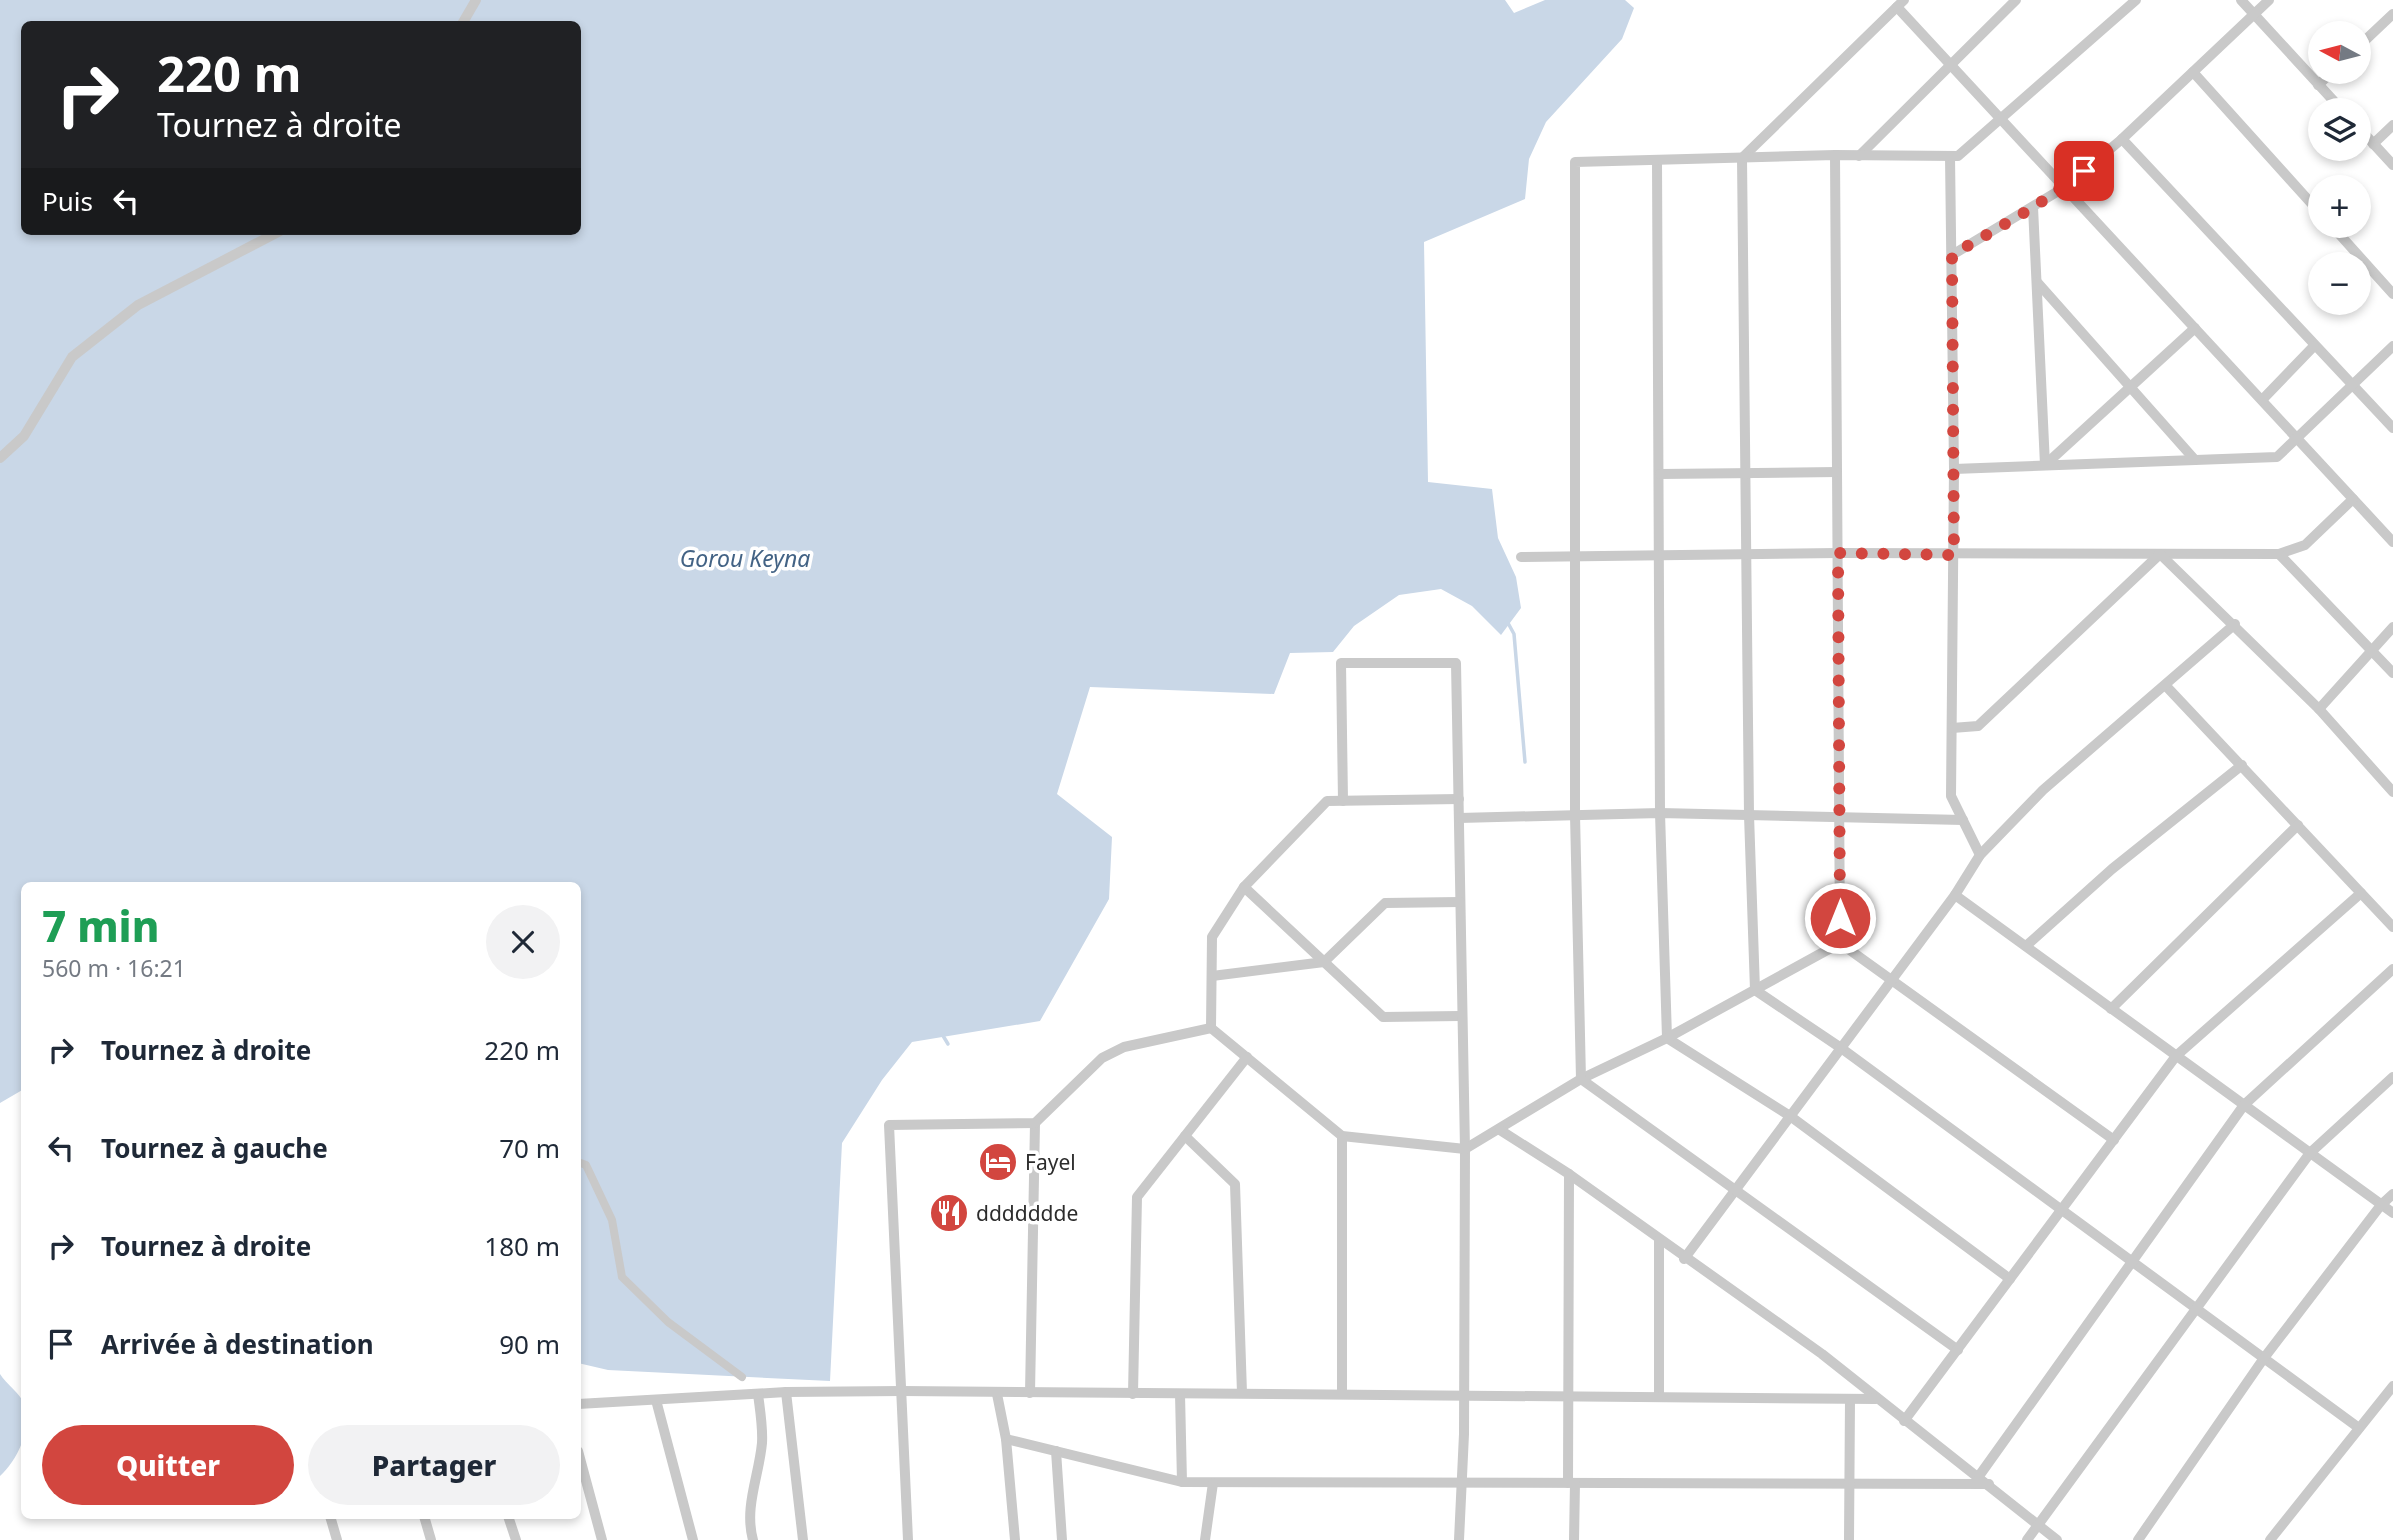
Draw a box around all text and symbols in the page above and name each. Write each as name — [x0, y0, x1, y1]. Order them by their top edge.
north arrow — [2308, 21, 2371, 84]
map controls — [2308, 21, 2371, 315]
text: 220 m — [157, 40, 302, 106]
icon: right — [42, 49, 133, 140]
button: layers — [2308, 98, 2371, 161]
text: Tournez à droite — [157, 103, 402, 146]
pin — [2054, 141, 2114, 201]
icon: arrive — [2065, 152, 2103, 190]
button: + — [2308, 175, 2371, 238]
icon: left — [107, 182, 145, 220]
text: Puis — [42, 183, 93, 219]
button: − — [2308, 252, 2371, 315]
water label: Gorou Keyna — [680, 542, 810, 574]
position arrow — [1803, 881, 1877, 955]
text: 7 min — [42, 897, 159, 954]
button: close — [486, 905, 560, 979]
text: 560 m · 16:21 — [42, 952, 186, 984]
icon: right — [42, 1031, 80, 1069]
text: Tournez à droite — [101, 1032, 311, 1068]
text: 220 m — [484, 1032, 560, 1068]
icon: left — [42, 1129, 80, 1167]
text: Tournez à gauche — [101, 1130, 328, 1166]
text: 70 m — [499, 1130, 560, 1166]
hotel icon: Fayel — [977, 1141, 1019, 1183]
place label: Fayel — [1025, 1148, 1076, 1176]
restaurant icon: ddddddde — [928, 1192, 970, 1234]
place label: ddddddde — [976, 1199, 1078, 1227]
icon: right — [42, 1227, 80, 1265]
text: Tournez à droite — [101, 1228, 311, 1264]
text: 180 m — [484, 1228, 560, 1264]
icon: arrive — [42, 1325, 80, 1363]
text: Arrivée à destination — [101, 1326, 374, 1362]
text: 90 m — [499, 1326, 560, 1362]
button: Quitter — [42, 1425, 294, 1505]
button: Partager — [308, 1425, 560, 1505]

